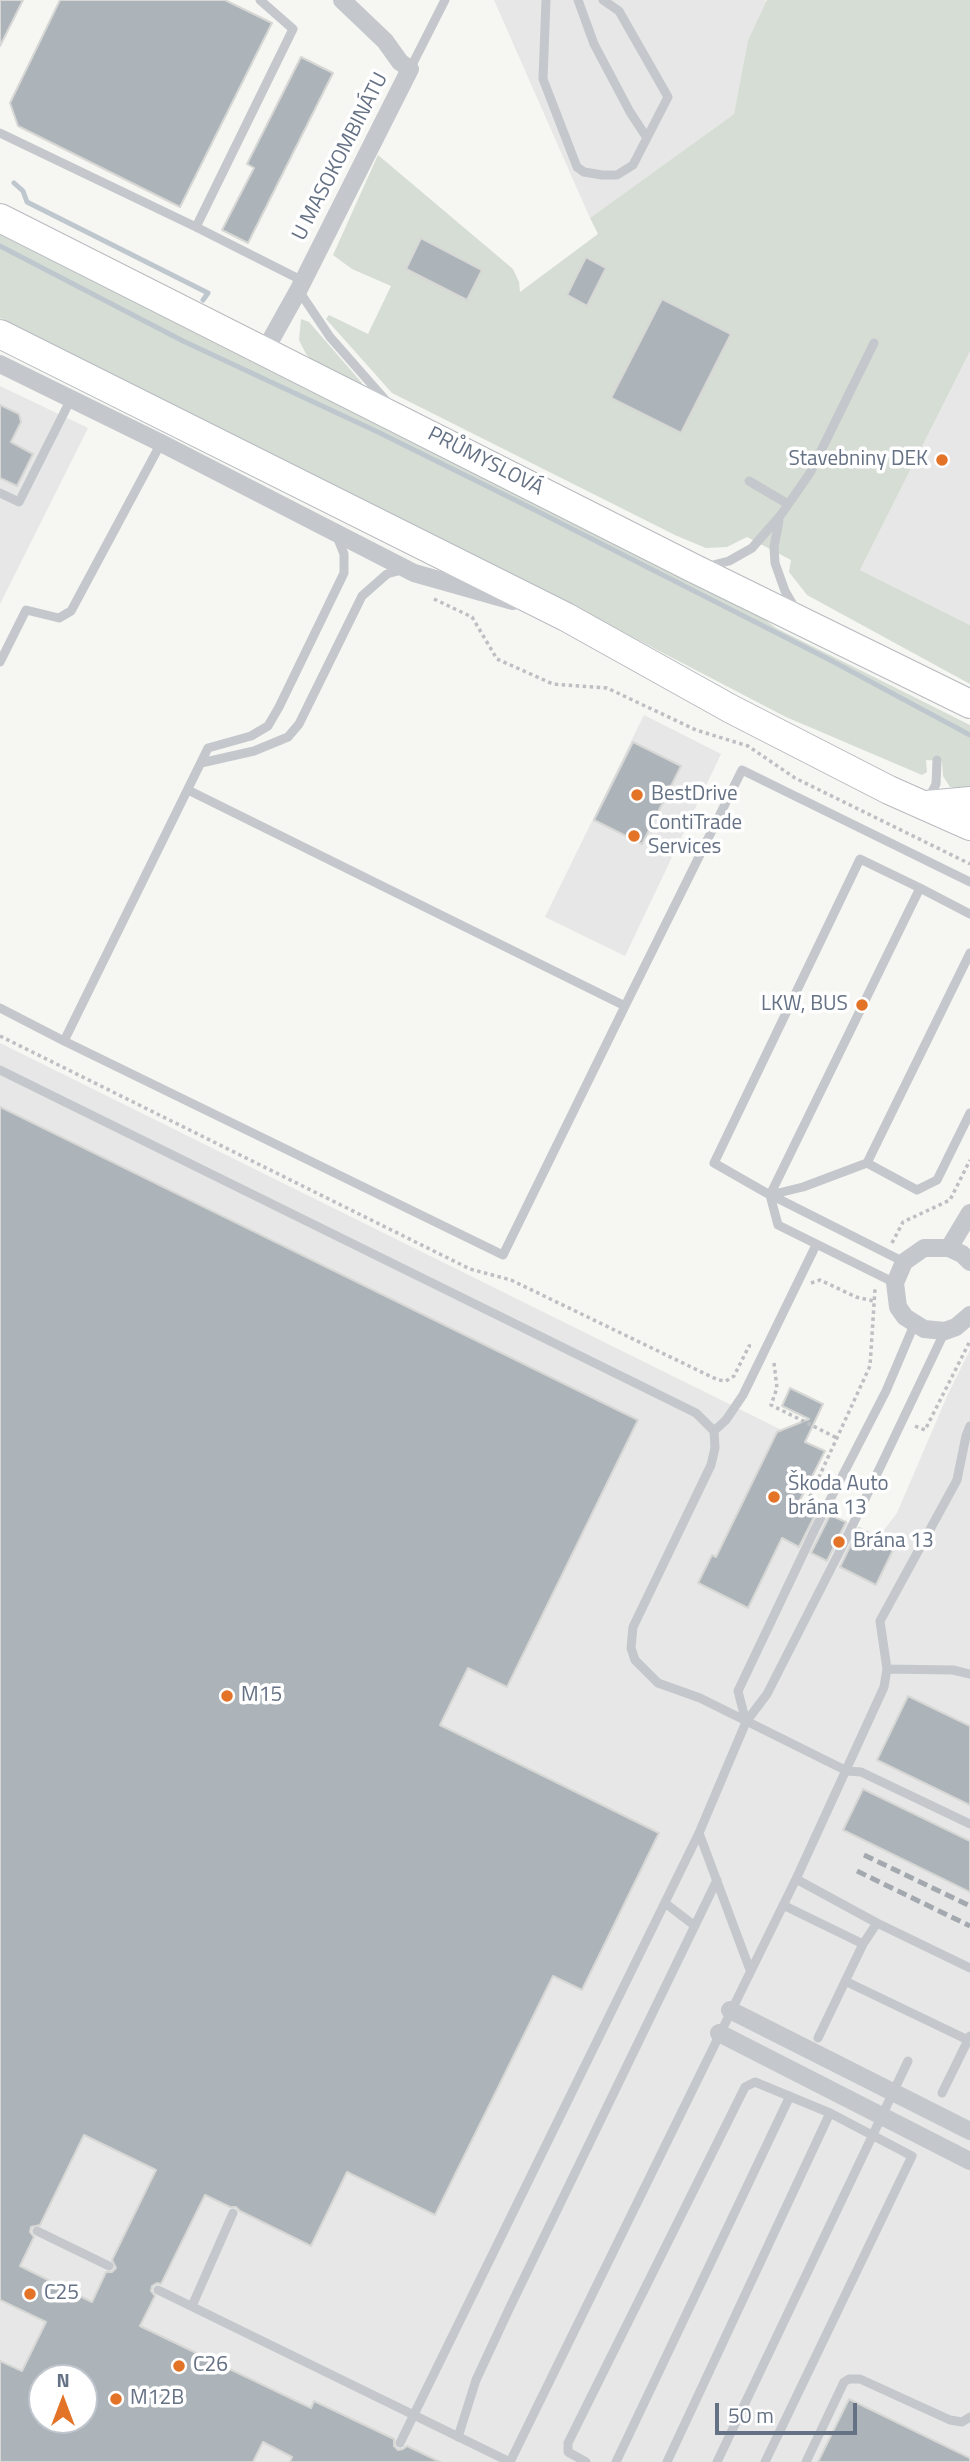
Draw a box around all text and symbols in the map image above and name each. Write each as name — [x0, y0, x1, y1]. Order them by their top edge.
street label: U MASOKOMBINÁTU — [288, 69, 394, 245]
street label: PRŮMYSLOVÁ — [423, 422, 547, 502]
place label: Stavebniny DEK — [789, 447, 928, 473]
marker: Stavebniny DEK — [934, 452, 950, 468]
place label: BestDrive — [651, 782, 738, 808]
marker: BestDrive — [629, 787, 645, 803]
place label: ContiTrade Services — [648, 811, 742, 861]
marker: ContiTrade Services — [626, 828, 642, 844]
place label: LKW, BUS — [761, 992, 848, 1018]
marker: LKW, BUS — [854, 997, 870, 1013]
place label: Škoda Auto brána 13 — [788, 1472, 889, 1522]
marker: Škoda Auto brána 13 — [766, 1489, 782, 1505]
place label: Brána 13 — [853, 1529, 934, 1555]
marker: Brána 13 — [831, 1534, 847, 1550]
place label: M15 — [241, 1683, 282, 1709]
marker: M15 — [219, 1688, 235, 1704]
place label: C25 — [44, 2281, 79, 2307]
marker: C25 — [22, 2286, 38, 2302]
place label: C26 — [193, 2353, 228, 2379]
marker: C26 — [171, 2358, 187, 2374]
north arrow — [28, 2364, 98, 2434]
text: N — [56, 2365, 70, 2394]
place label: M12B — [130, 2386, 184, 2412]
scale bar — [718, 2388, 860, 2432]
marker: M12B — [108, 2391, 124, 2407]
text: 50 m — [728, 2399, 774, 2431]

